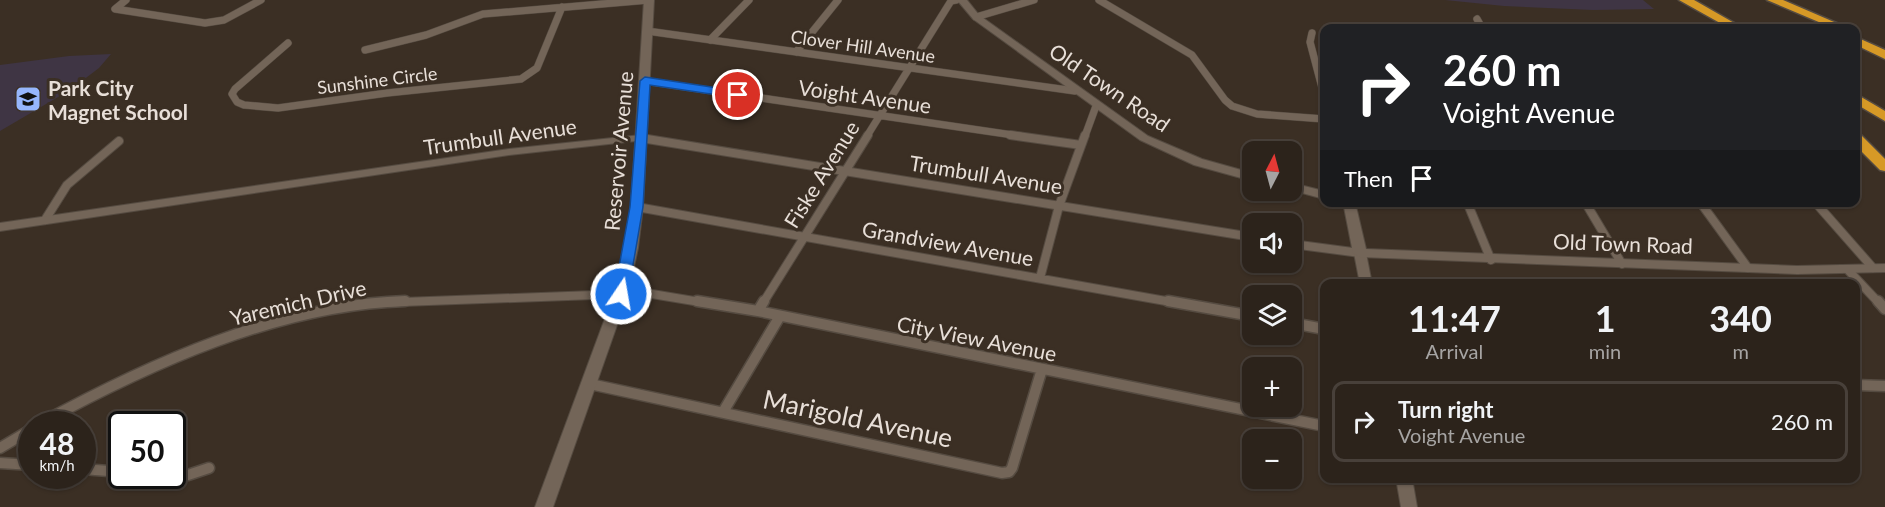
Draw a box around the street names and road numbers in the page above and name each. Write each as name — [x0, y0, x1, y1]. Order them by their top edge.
street label: Clover Hill Avenue — [789, 25, 937, 67]
street label: Old Town Road — [1045, 38, 1175, 136]
street label: Sunshine Circle — [316, 62, 438, 98]
street label: Reservoir Avenue — [599, 70, 637, 232]
street label: Voight Avenue — [797, 74, 933, 118]
street label: Trumbull Avenue — [422, 113, 578, 159]
street label: Fiske Avenue — [778, 116, 864, 232]
street label: Trumbull Avenue — [908, 150, 1064, 198]
street label: Grandview Avenue — [860, 216, 1036, 270]
street label: Old Town Road — [1553, 228, 1693, 258]
street label: Yaremich Drive — [227, 274, 369, 330]
street label: City View Avenue — [895, 310, 1059, 366]
street label: Marigold Avenue — [760, 382, 956, 454]

